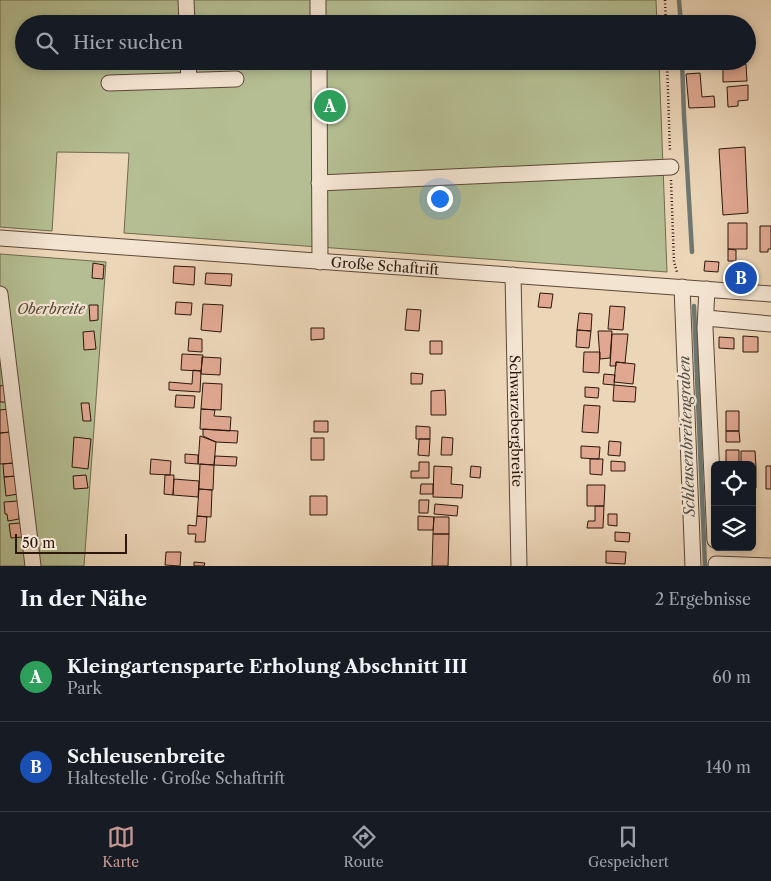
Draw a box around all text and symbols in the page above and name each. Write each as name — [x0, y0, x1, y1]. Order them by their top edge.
search box — [15, 15, 756, 70]
icon: search — [33, 29, 61, 57]
text: Hier suchen — [73, 31, 183, 54]
pin: A — [314, 87, 346, 125]
your location — [427, 186, 453, 212]
street label: Große Schaftrift — [330, 253, 440, 279]
pin: B — [725, 259, 757, 297]
park label: Oberbreite — [17, 300, 86, 318]
street label: Schwarzebergbreite — [506, 355, 526, 487]
water label: Schleusenbreitengraben — [674, 355, 699, 518]
map controls — [711, 461, 756, 551]
button: locate — [711, 461, 756, 506]
button: layers — [711, 506, 756, 551]
scale bar — [15, 531, 128, 554]
text: 50 m — [22, 534, 55, 552]
text: In der Nähe — [20, 586, 147, 611]
text: 2 Ergebnisse — [655, 589, 751, 609]
text: Kleingartensparte Erholung Abschnitt III — [67, 655, 467, 678]
text: A — [30, 667, 42, 687]
text: 60 m — [712, 667, 751, 687]
text: Park — [67, 678, 102, 698]
text: Schleusenbreite — [67, 745, 225, 768]
text: B — [30, 757, 42, 777]
text: 140 m — [706, 757, 751, 777]
text: Haltestelle · Große Schaftrift — [67, 768, 285, 788]
tab: Karte — [102, 823, 139, 871]
tab: Route — [344, 823, 384, 871]
tab: Gespeichert — [588, 823, 669, 871]

